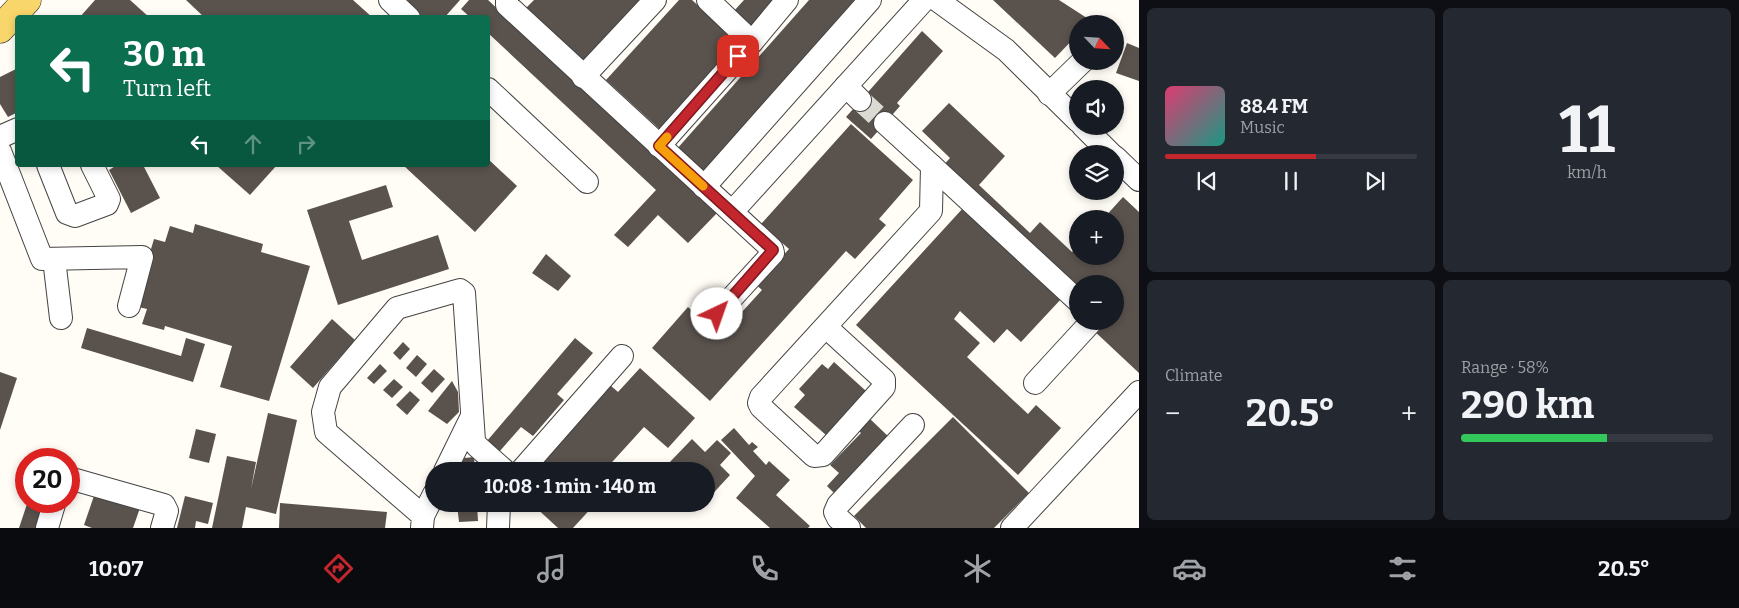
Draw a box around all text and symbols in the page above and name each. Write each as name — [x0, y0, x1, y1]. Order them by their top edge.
north arrow — [1069, 15, 1124, 70]
map controls — [1069, 15, 1124, 330]
text: 30 m — [123, 33, 205, 75]
icon: left — [40, 35, 105, 100]
pin — [717, 35, 759, 77]
icon: arrive — [724, 42, 752, 70]
text: Turn left — [123, 75, 211, 102]
button: sound — [1069, 80, 1124, 135]
text: 11 — [1559, 91, 1615, 169]
text: 88.4 FM — [1240, 95, 1308, 118]
text: Music — [1240, 118, 1285, 137]
icon: left — [186, 130, 214, 158]
icon: ahead — [239, 130, 267, 158]
icon: right — [292, 130, 320, 158]
button: layers — [1069, 145, 1124, 200]
text: km/h — [1567, 163, 1607, 182]
icon: previous — [1193, 167, 1221, 195]
icon: pause — [1277, 167, 1305, 195]
icon: next — [1361, 167, 1389, 195]
button: + — [1069, 210, 1124, 265]
button: − — [1069, 275, 1124, 330]
position arrow — [690, 287, 742, 339]
text: Range · 58% — [1461, 358, 1549, 377]
text: Climate — [1165, 366, 1223, 385]
text: 290 km — [1461, 382, 1594, 428]
text: 20.5° — [1246, 390, 1336, 436]
text: − — [1165, 397, 1180, 430]
text: + — [1401, 397, 1417, 430]
speed limit sign: 20 — [15, 448, 80, 513]
text: 10:08 · 1 min · 140 m — [484, 475, 656, 498]
icon: directions — [321, 551, 356, 586]
icon: music — [534, 551, 569, 586]
icon: phone — [747, 551, 782, 586]
icon: climate — [960, 551, 995, 586]
icon: car — [1172, 551, 1207, 586]
icon: filters — [1385, 551, 1420, 586]
text: 10:07 — [89, 555, 143, 582]
text: 20.5° — [1598, 555, 1650, 582]

